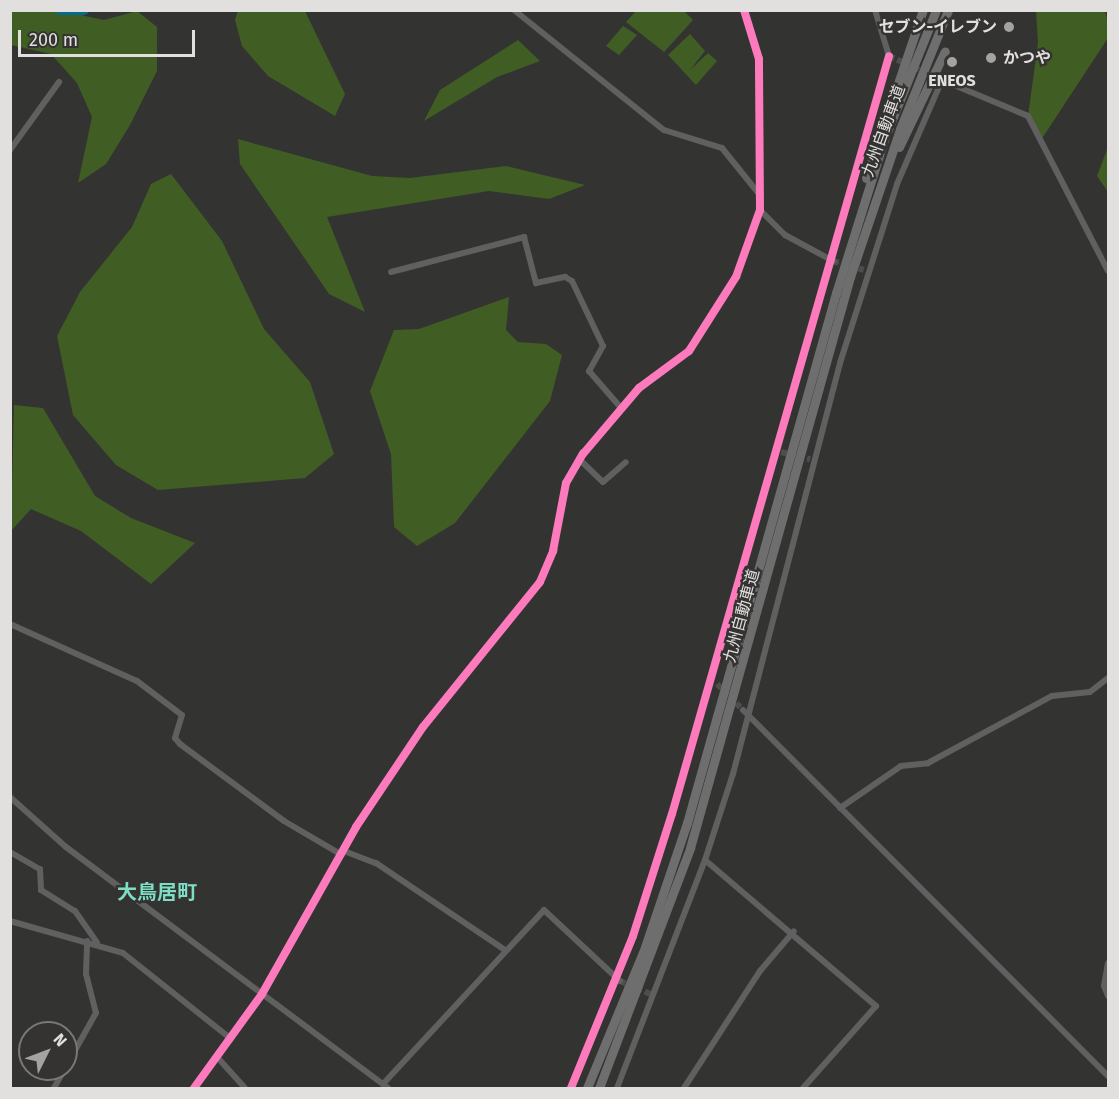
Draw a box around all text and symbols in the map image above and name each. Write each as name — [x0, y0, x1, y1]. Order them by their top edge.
place label: セブン-イレブン — [878, 17, 997, 37]
scale bar — [21, 18, 198, 56]
marker: セブン-イレブン — [1002, 20, 1016, 34]
text: 200 m — [29, 29, 78, 51]
place label: かつや — [1003, 48, 1051, 68]
marker: かつや — [984, 51, 998, 65]
marker: ENEOS — [945, 55, 959, 69]
place label: ENEOS — [928, 71, 976, 91]
street label: 九州自動車道 — [859, 83, 909, 179]
street label: 九州自動車道 — [720, 567, 764, 665]
district label: 大鳥居町 — [117, 880, 197, 904]
north arrow — [18, 1021, 78, 1081]
text: N — [50, 1030, 71, 1050]

